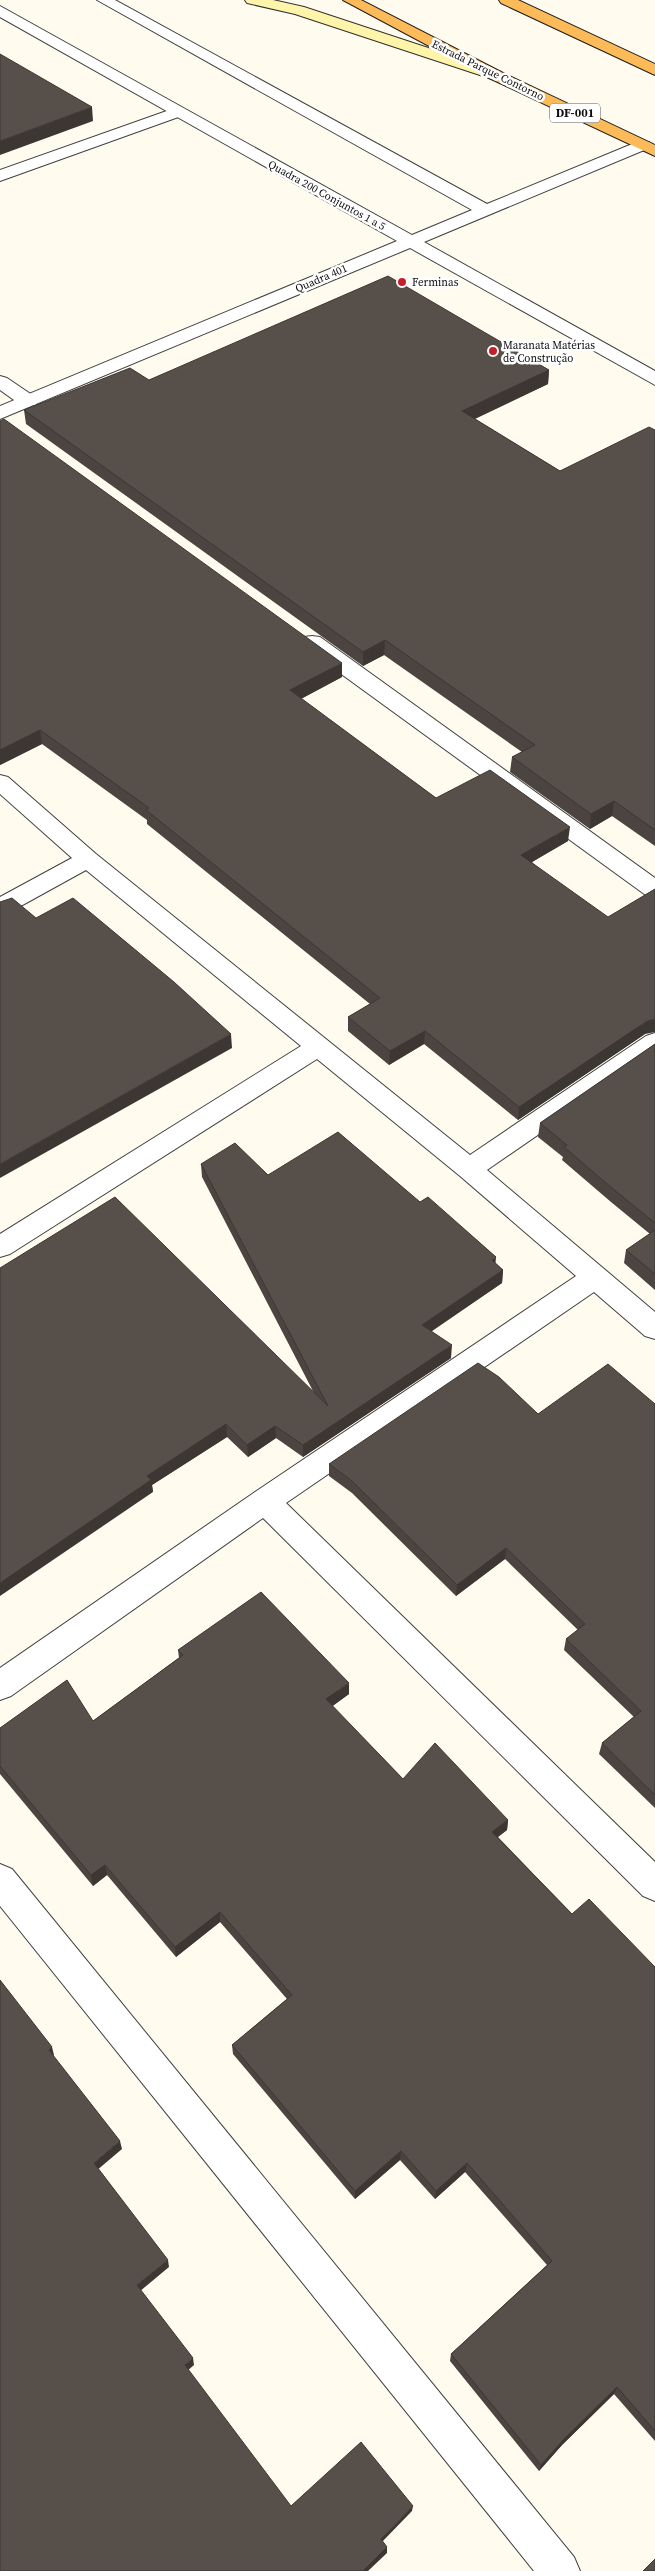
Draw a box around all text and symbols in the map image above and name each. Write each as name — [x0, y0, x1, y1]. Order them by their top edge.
street label: Estrada Parque Contorno — [429, 37, 546, 104]
road number: DF-001 — [550, 104, 600, 122]
street label: Quadra 200 Conjuntos 1 a 5 — [265, 157, 389, 234]
street label: Quadra 401 — [293, 261, 350, 296]
place label: Ferminas — [412, 275, 459, 290]
marker: Ferminas — [396, 276, 408, 288]
place label: Maranata Matérias de Construção — [503, 338, 595, 366]
marker: Maranata Matérias de Construção — [487, 345, 499, 357]

